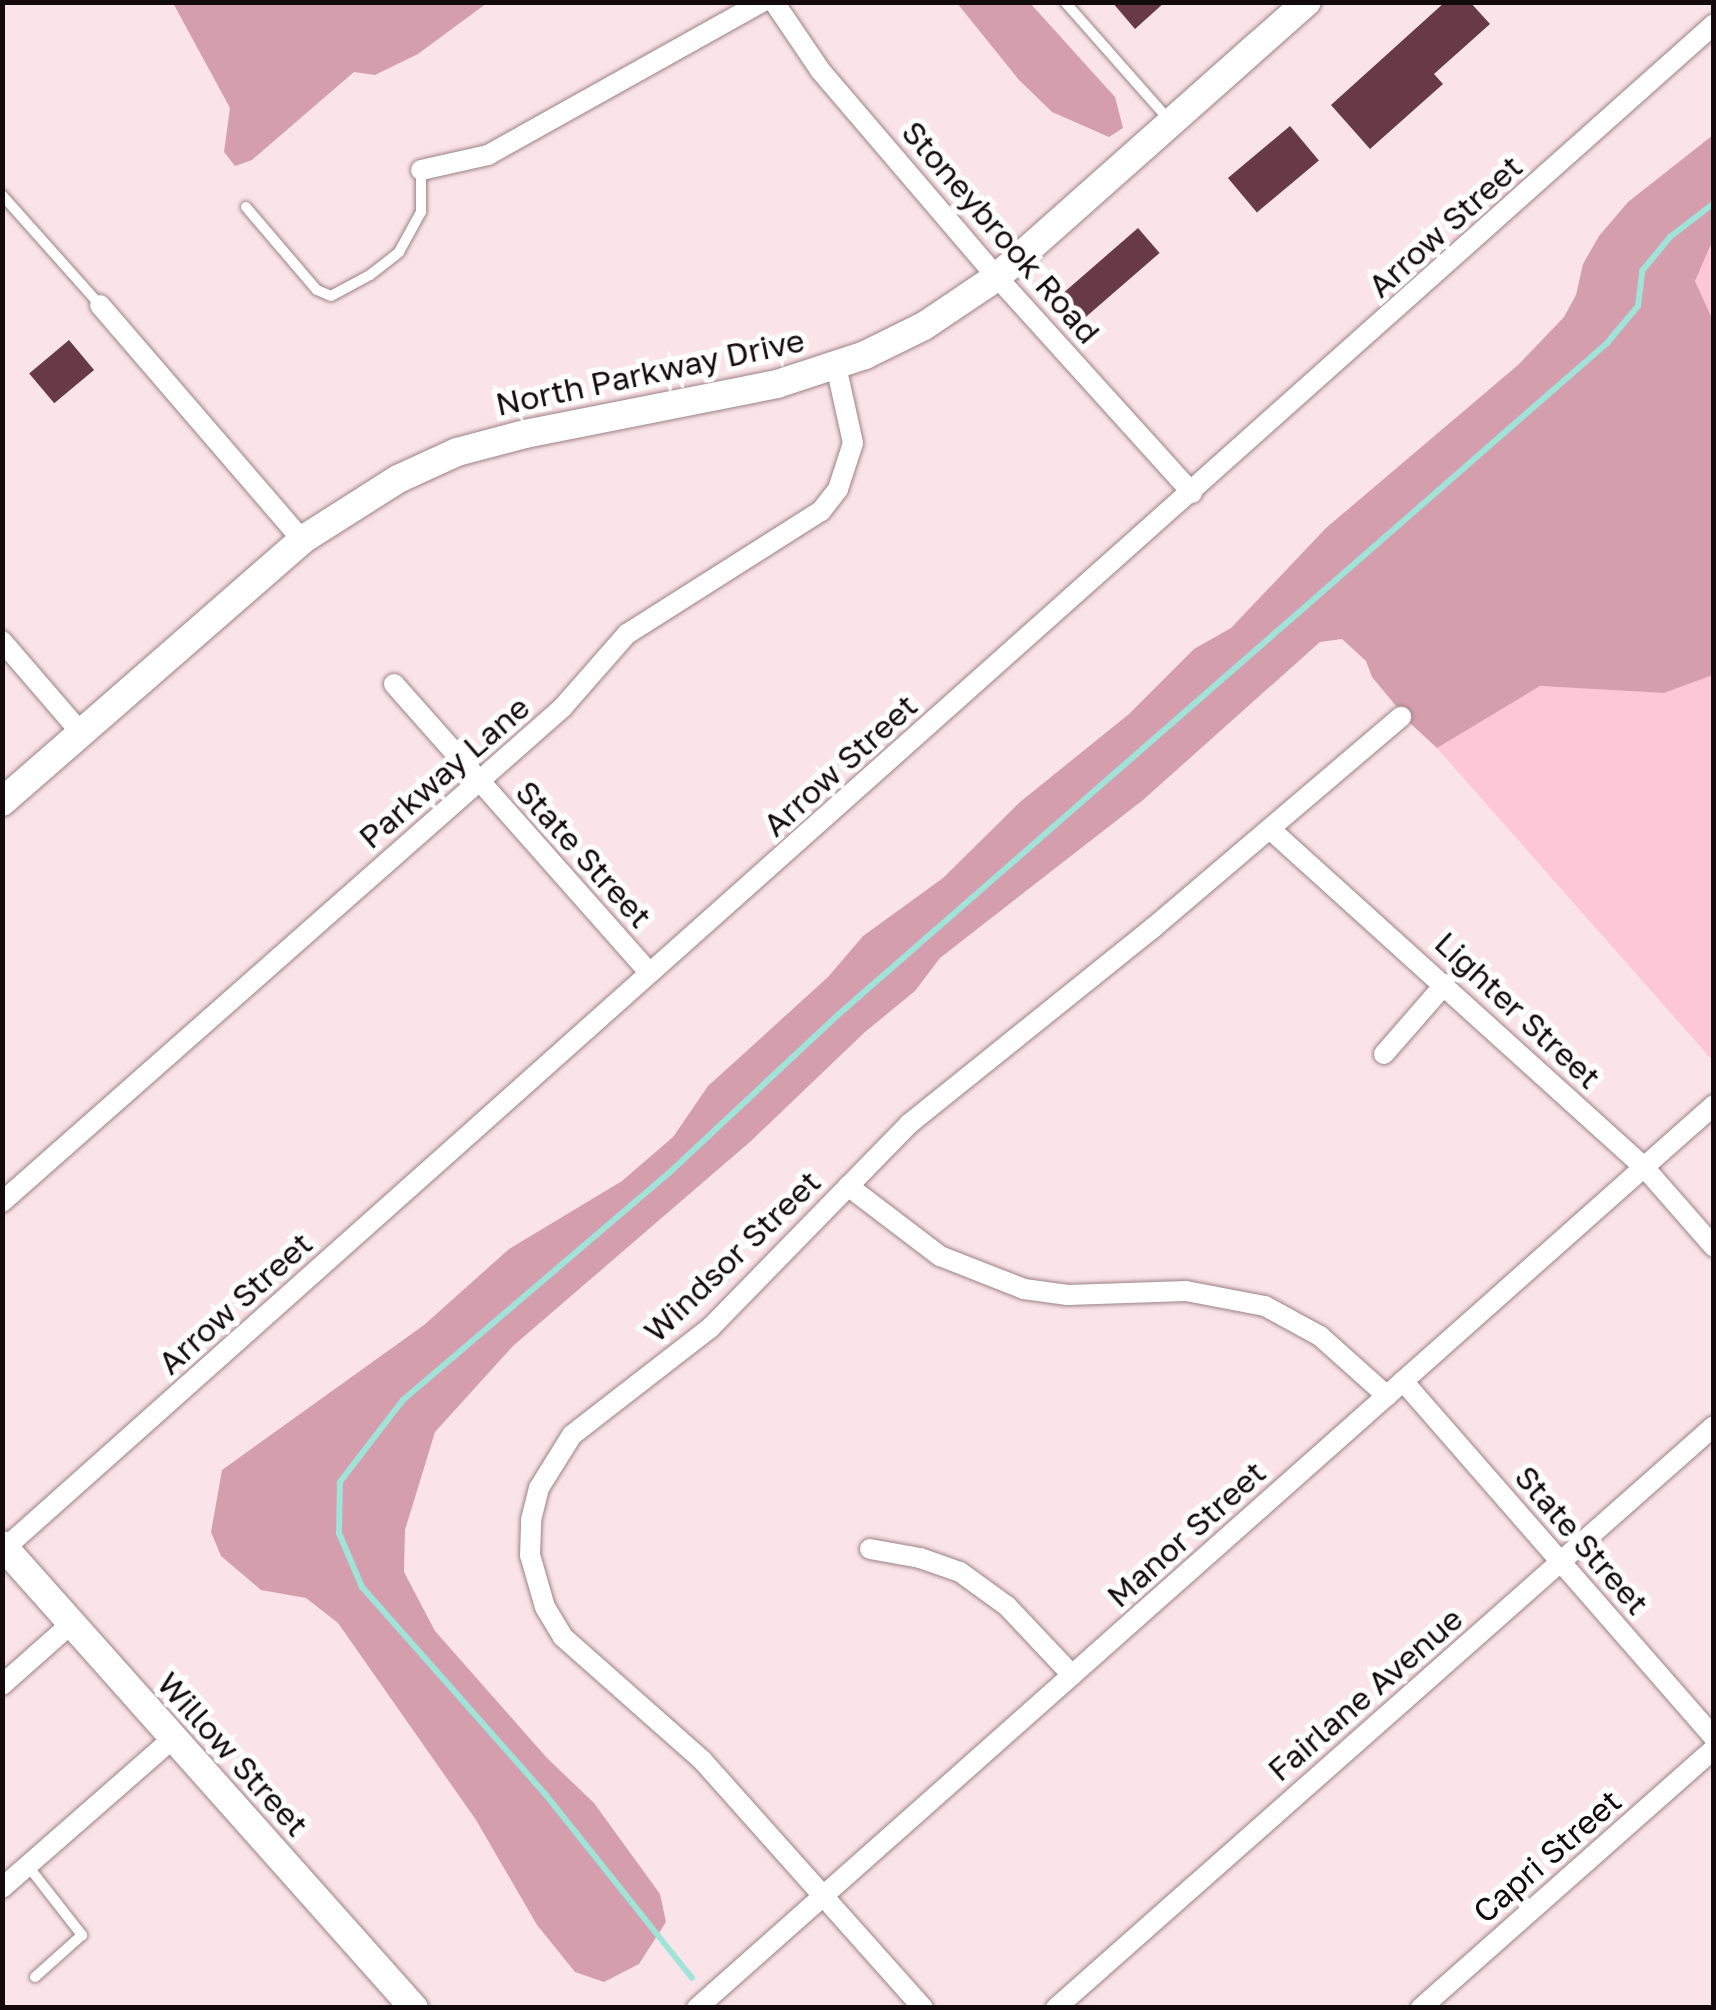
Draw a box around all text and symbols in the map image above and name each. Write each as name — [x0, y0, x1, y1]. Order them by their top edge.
street label: Stoneybrook Road — [894, 113, 1108, 351]
street label: Arrow Street — [1360, 147, 1530, 305]
street label: North Parkway Drive — [492, 321, 808, 423]
street label: Arrow Street — [755, 686, 925, 844]
street label: Parkway Lane — [351, 688, 537, 856]
street label: State Street — [508, 773, 660, 935]
street label: Lighter Street — [1427, 924, 1609, 1096]
street label: Windsor Street — [636, 1162, 828, 1350]
street label: Arrow Street — [150, 1224, 320, 1382]
street label: Manor Street — [1099, 1453, 1273, 1615]
street label: State Street — [1507, 1458, 1657, 1622]
street label: Fairlane Avenue — [1260, 1599, 1470, 1789]
street label: Willow Street — [149, 1664, 317, 1844]
street label: Capri Street — [1465, 1781, 1629, 1931]

